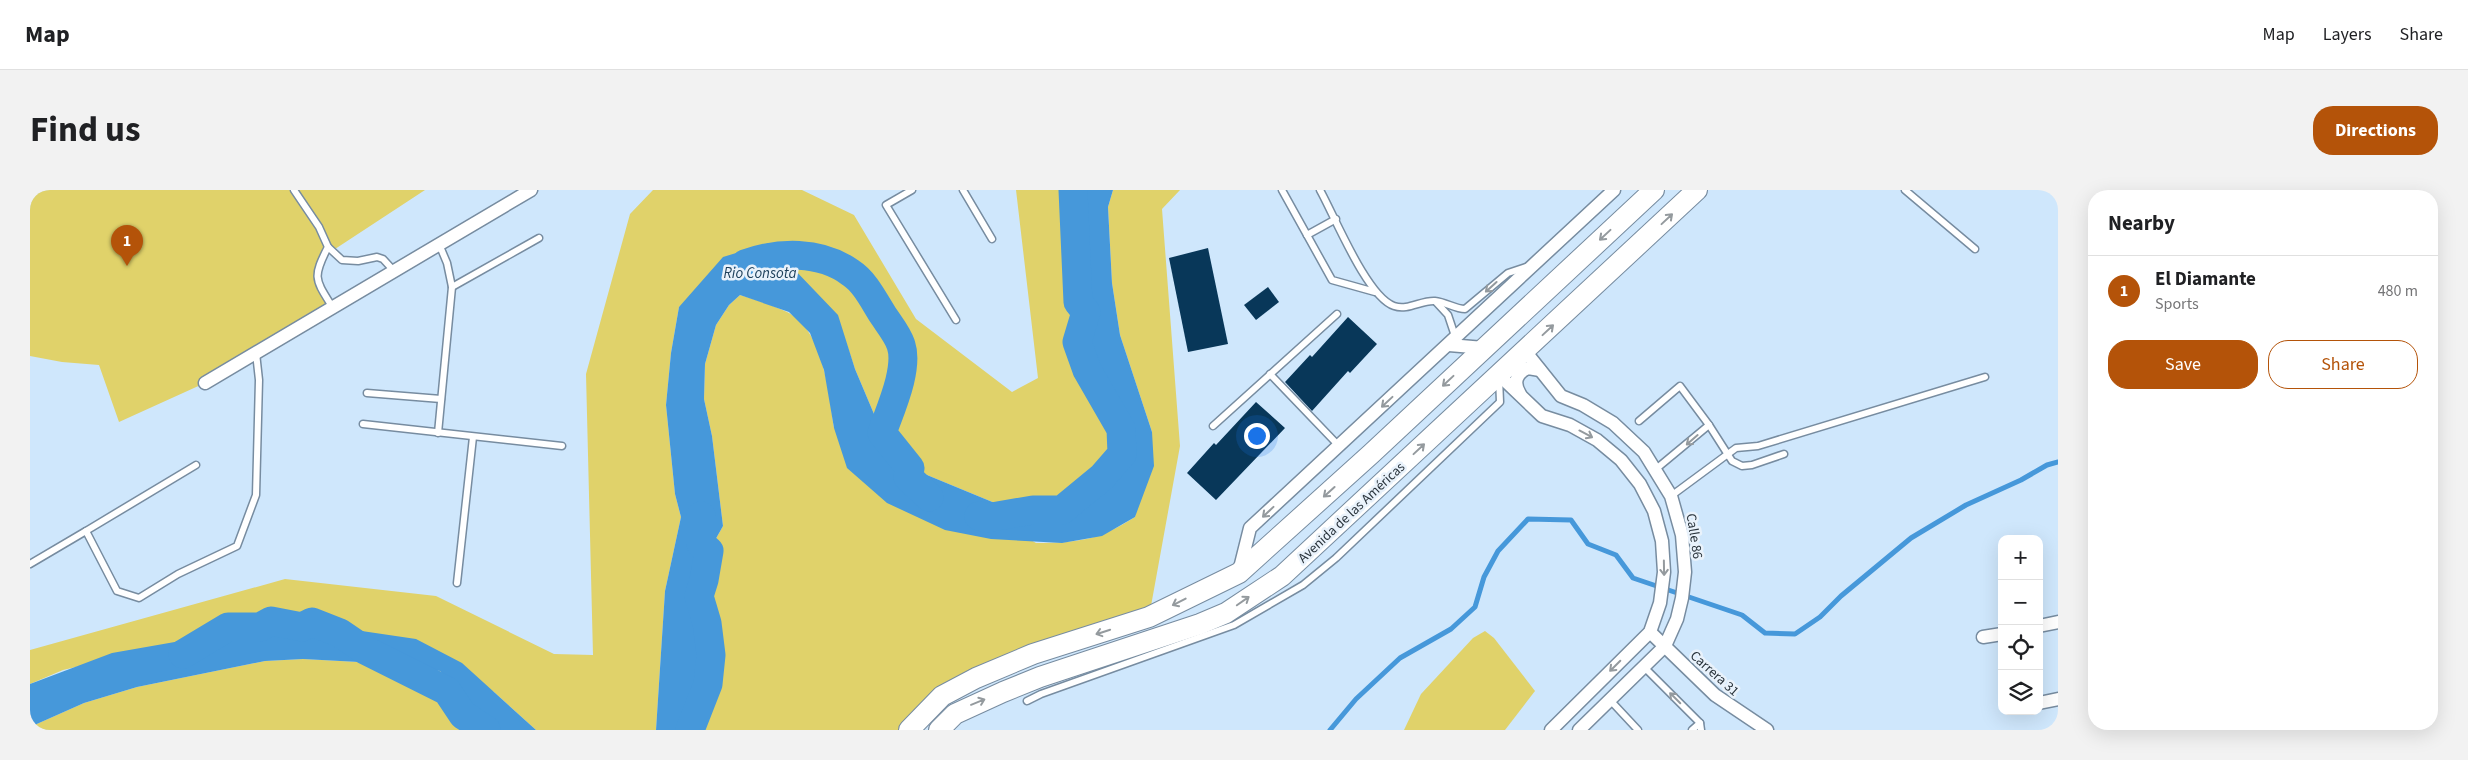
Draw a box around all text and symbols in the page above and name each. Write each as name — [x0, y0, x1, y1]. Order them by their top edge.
text: Map — [25, 17, 70, 52]
text: Map — [2263, 22, 2295, 47]
text: Layers — [2323, 22, 2372, 47]
text: Share — [2400, 22, 2443, 47]
text: Find us — [30, 105, 140, 155]
button: Directions — [2313, 106, 2438, 155]
text: Nearby — [2108, 208, 2175, 238]
one-way arrow — [1660, 213, 1673, 225]
pin: 1 — [111, 225, 143, 266]
one-way arrow — [1599, 229, 1612, 241]
water label: Rio Consota — [724, 263, 796, 284]
text: El Diamante — [2155, 266, 2256, 293]
text: 1 — [2120, 280, 2128, 302]
text: 480 m — [2378, 280, 2418, 302]
one-way arrow — [1484, 282, 1497, 293]
text: Sports — [2155, 293, 2199, 315]
one-way arrow — [1542, 324, 1554, 336]
button: Save — [2108, 340, 2258, 389]
button: Share — [2268, 340, 2418, 389]
one-way arrow — [1442, 375, 1454, 387]
one-way arrow — [1381, 396, 1394, 408]
your location — [1244, 423, 1270, 449]
one-way arrow — [1579, 429, 1594, 439]
one-way arrow — [1685, 434, 1698, 445]
one-way arrow — [1412, 443, 1425, 455]
street label: Avenida de las Américas — [1294, 458, 1410, 568]
one-way arrow — [1322, 486, 1335, 498]
one-way arrow — [1261, 506, 1274, 518]
street label: Calle 86 — [1681, 512, 1707, 560]
map controls — [1998, 535, 2043, 715]
button: + — [1998, 535, 2043, 580]
one-way arrow — [1659, 560, 1668, 576]
button: − — [1998, 580, 2043, 625]
one-way arrow — [1236, 596, 1250, 606]
one-way arrow — [1172, 598, 1187, 607]
button: locate — [1998, 625, 2043, 670]
one-way arrow — [1095, 627, 1111, 637]
street label: Carrera 31 — [1685, 646, 1743, 701]
one-way arrow — [1610, 660, 1622, 672]
button: layers — [1998, 670, 2043, 715]
one-way arrow — [1670, 693, 1682, 705]
one-way arrow — [970, 697, 985, 706]

